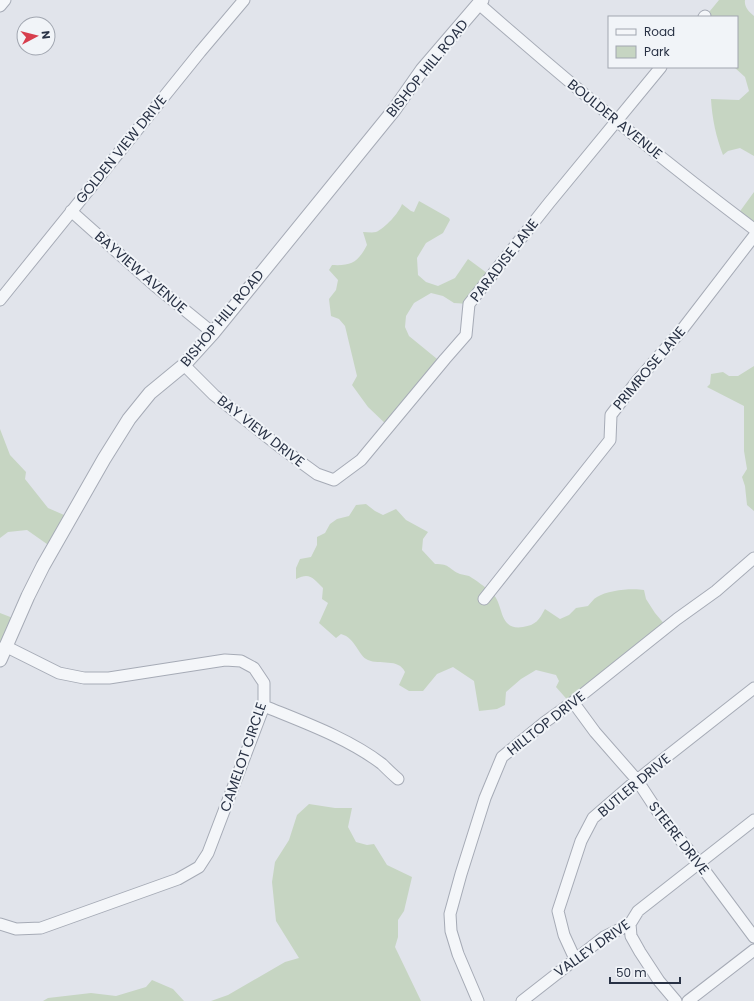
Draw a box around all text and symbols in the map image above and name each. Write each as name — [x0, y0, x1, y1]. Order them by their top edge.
street label: BISHOP HILL ROAD — [381, 15, 473, 121]
north arrow — [16, 16, 56, 56]
legend — [608, 16, 738, 68]
text: Road — [644, 23, 675, 40]
text: N — [37, 30, 54, 40]
text: Park — [644, 43, 671, 60]
street label: BOULDER AVENUE — [563, 74, 667, 164]
street label: GOLDEN VIEW DRIVE — [71, 90, 171, 208]
street label: PARADISE LANE — [465, 214, 543, 306]
street label: BAYVIEW AVENUE — [91, 226, 191, 318]
street label: BISHOP HILL ROAD — [176, 265, 268, 371]
street label: PRIMROSE LANE — [608, 322, 690, 414]
street label: BAY VIEW DRIVE — [213, 391, 309, 471]
street label: HILLTOP DRIVE — [503, 686, 589, 760]
street label: CAMELOT CIRCLE — [215, 700, 271, 814]
street label: BUTLER DRIVE — [593, 749, 675, 821]
street label: STEERE DRIVE — [644, 797, 714, 879]
street label: VALLEY DRIVE — [550, 914, 634, 982]
scale bar — [610, 959, 680, 985]
text: 50 m — [616, 964, 647, 981]

